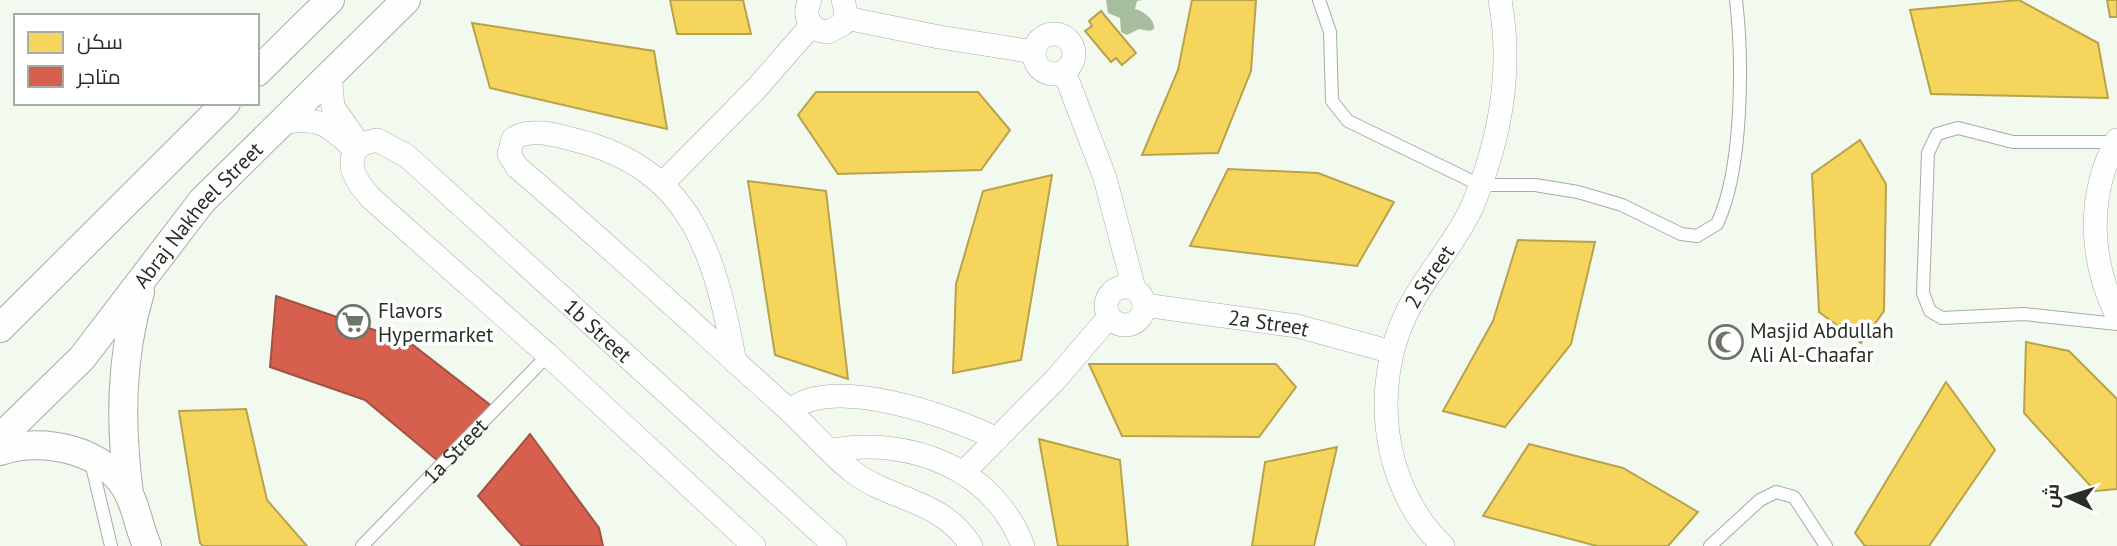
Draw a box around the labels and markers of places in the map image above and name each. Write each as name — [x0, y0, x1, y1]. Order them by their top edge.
place label: Flavors Hypermarket — [378, 297, 493, 348]
supermarket icon: Flavors Hypermarket — [334, 303, 372, 341]
place label: Masjid Abdullah Ali Al-Chaafar — [1750, 317, 1894, 368]
mosque icon: Masjid Abdullah Ali Al-Chaafar — [1707, 323, 1745, 361]

